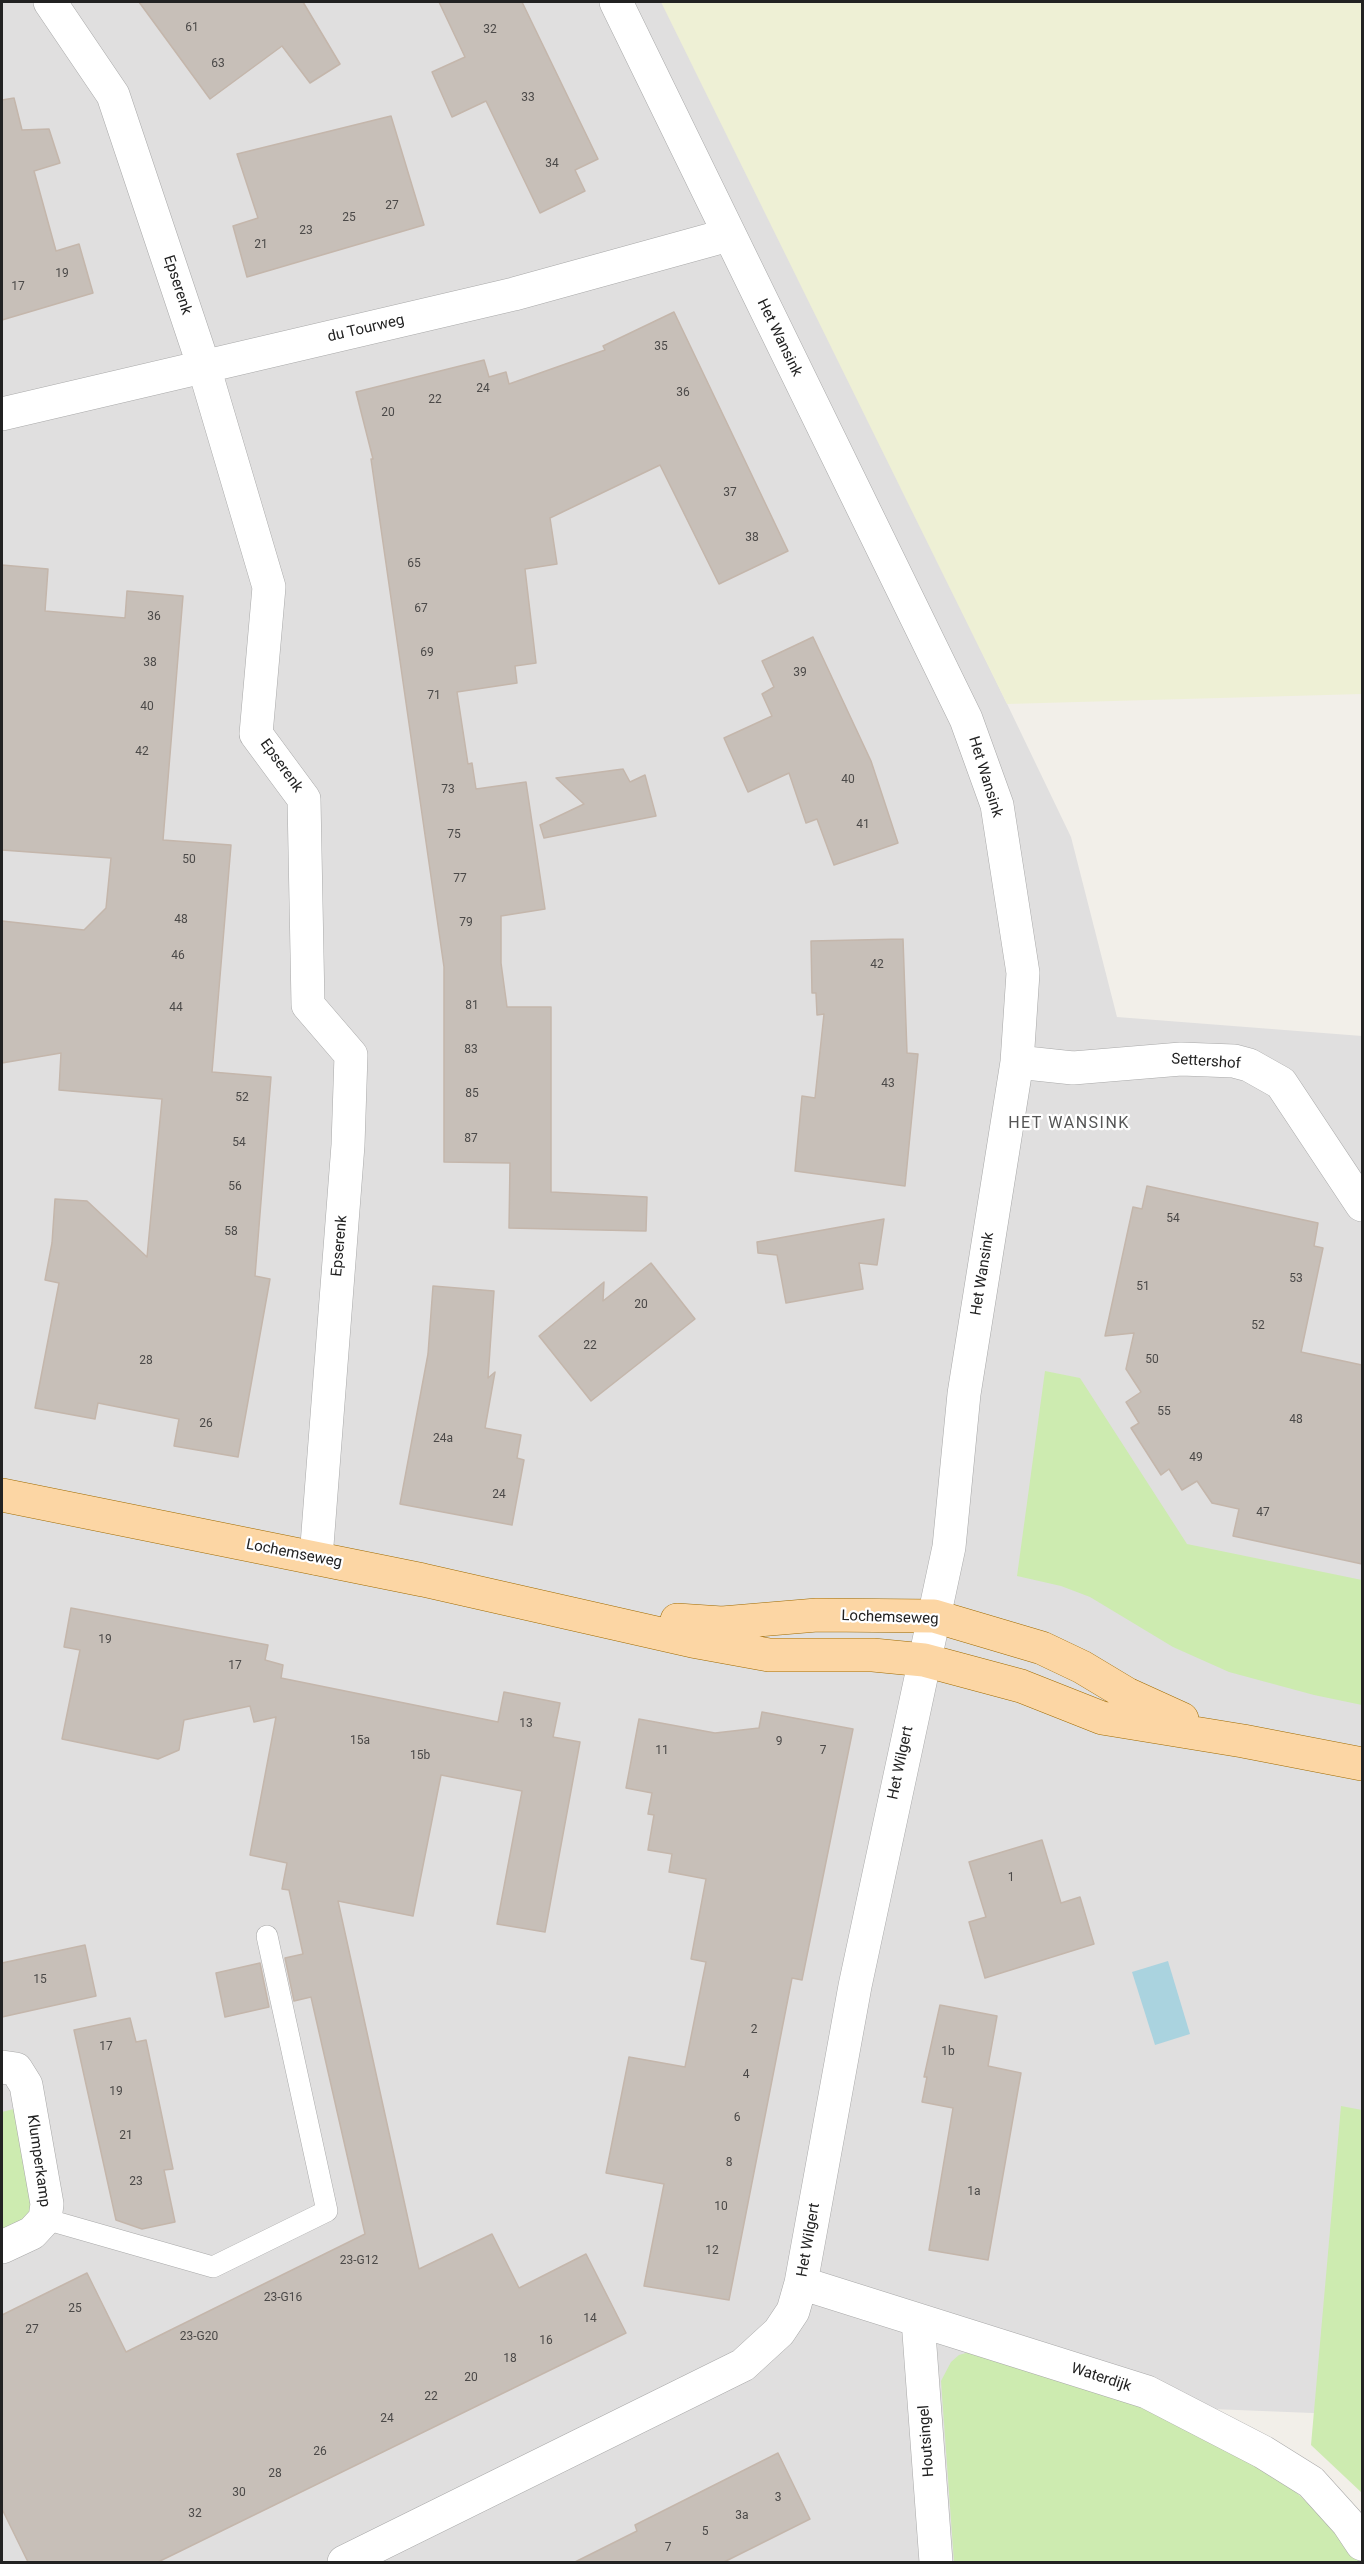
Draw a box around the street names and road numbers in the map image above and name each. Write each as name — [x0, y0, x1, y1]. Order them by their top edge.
street label: Epserenk — [159, 253, 195, 317]
street label: Het Wansink — [752, 296, 806, 380]
street label: du Tourweg — [326, 311, 406, 347]
street label: Het Wansink — [964, 734, 1006, 820]
street label: Epserenk — [256, 736, 306, 796]
street label: Settershof — [1171, 1051, 1241, 1073]
street label: Epserenk — [328, 1215, 352, 1277]
street label: Het Wansink — [968, 1231, 998, 1317]
street label: Lochemseweg — [245, 1536, 343, 1572]
street label: Lochemseweg — [841, 1607, 939, 1629]
street label: Het Wilgert — [884, 1725, 918, 1801]
street label: Klumperkamp — [23, 2114, 53, 2208]
street label: Het Wilgert — [794, 2202, 824, 2278]
street label: Waterdijk — [1069, 2360, 1133, 2396]
street label: Houtsingel — [916, 2404, 938, 2478]

